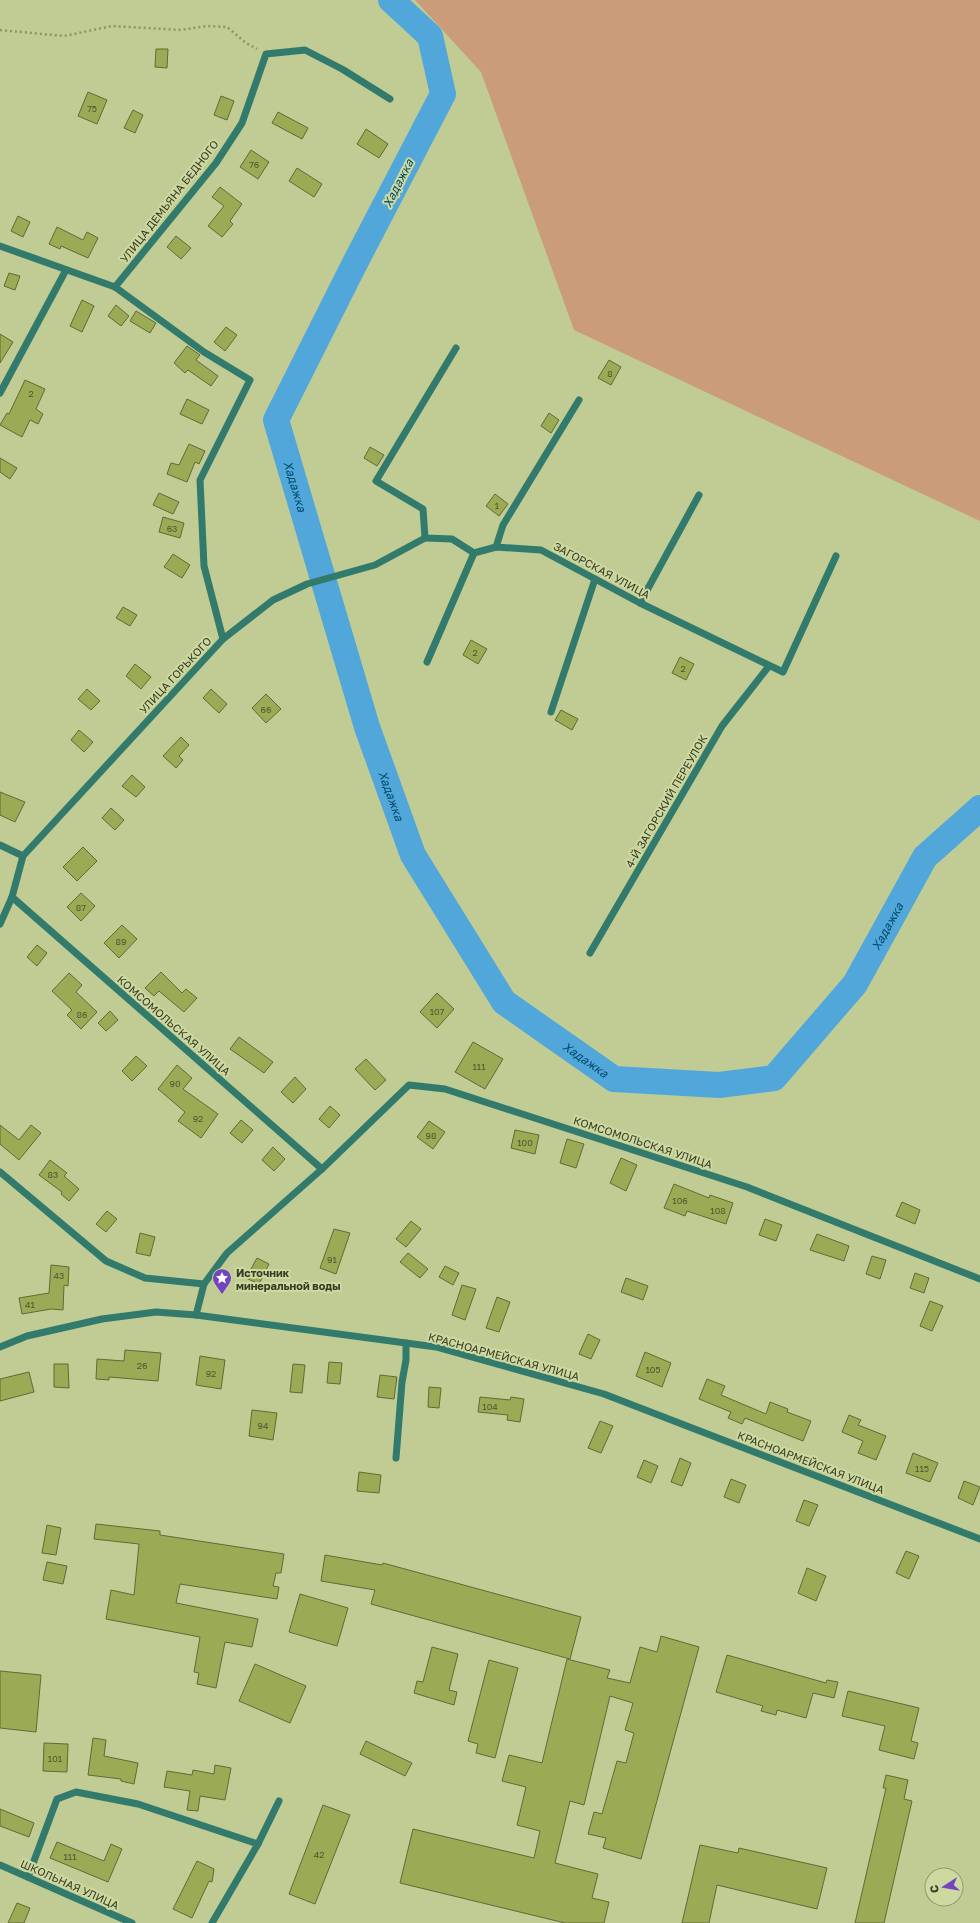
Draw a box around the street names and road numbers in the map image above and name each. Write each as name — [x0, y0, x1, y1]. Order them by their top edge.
street label: УЛИЦА ДЕМЬЯНА БЕДНОГО — [117, 137, 221, 265]
street label: ЗАГОРСКАЯ УЛИЦА — [551, 539, 653, 601]
street label: УЛИЦА ГОРЬКОГО — [136, 634, 214, 716]
street label: 4-Й ЗАГОРСКИЙ ПЕРЕУЛОК — [622, 732, 710, 870]
street label: КОМСОМОЛЬСКАЯ УЛИЦА — [115, 972, 234, 1078]
street label: КОМСОМОЛЬСКАЯ УЛИЦА — [572, 1113, 715, 1171]
street label: КРАСНОАРМЕЙСКАЯ УЛИЦА — [427, 1330, 582, 1383]
street label: КРАСНОАРМЕЙСКАЯ УЛИЦА — [736, 1428, 887, 1496]
street label: ШКОЛЬНАЯ УЛИЦА — [19, 1856, 122, 1912]

